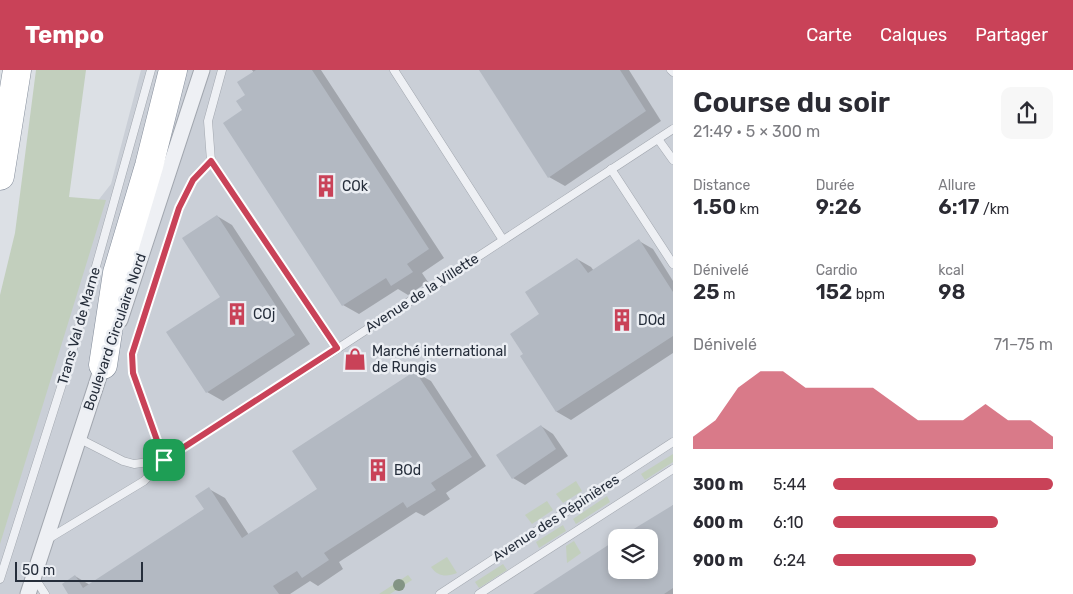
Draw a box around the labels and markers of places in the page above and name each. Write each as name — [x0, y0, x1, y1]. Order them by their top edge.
building icon: COk — [313, 173, 339, 199]
place label: COk — [342, 178, 369, 195]
building icon: COj — [224, 301, 250, 327]
place label: COj — [253, 306, 275, 323]
building icon: DOd — [609, 307, 635, 333]
place label: DOd — [638, 312, 665, 329]
place label: Marché international de Rungis — [372, 343, 507, 376]
shop icon: Marché international de Rungis — [342, 346, 368, 372]
pin — [143, 439, 185, 481]
building icon: BOd — [365, 457, 391, 483]
place label: BOd — [394, 462, 421, 479]

